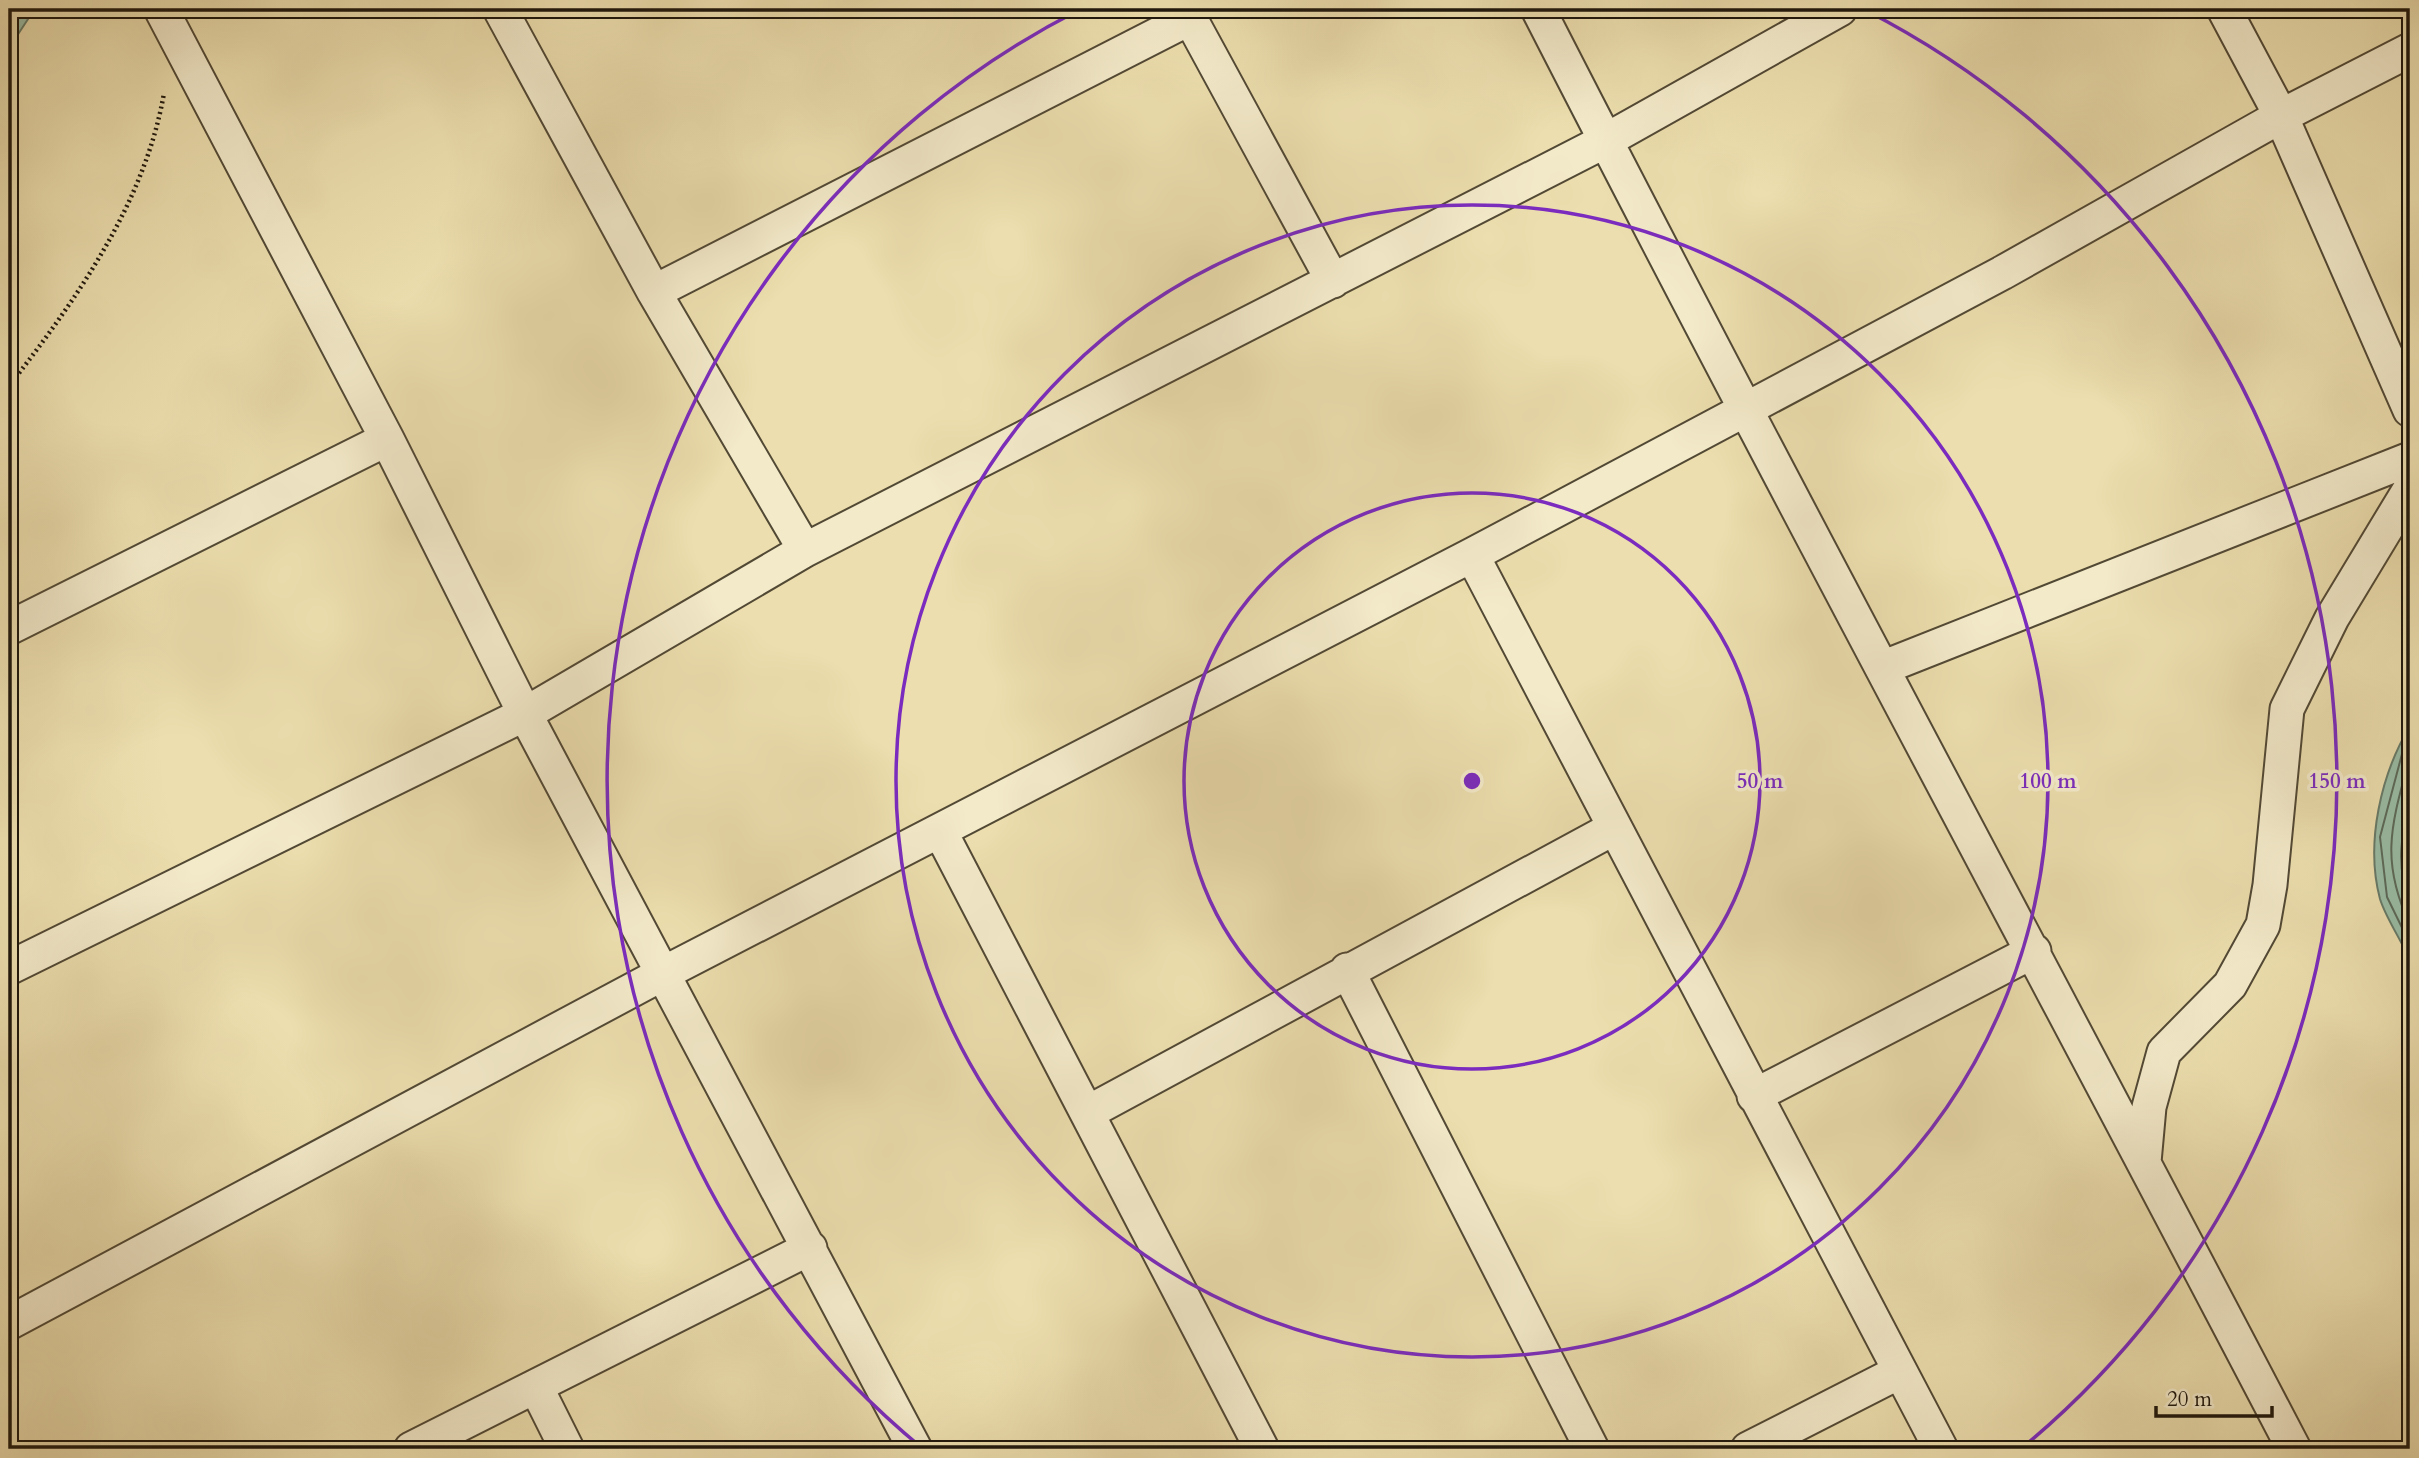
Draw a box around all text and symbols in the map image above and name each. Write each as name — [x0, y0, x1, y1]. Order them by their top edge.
text: 50 m — [1737, 767, 1784, 796]
text: 100 m — [2019, 767, 2077, 796]
text: 150 m — [2308, 767, 2366, 796]
centre of rings — [1460, 769, 1484, 793]
scale bar — [2156, 1374, 2272, 1418]
text: 20 m — [2167, 1385, 2212, 1414]

